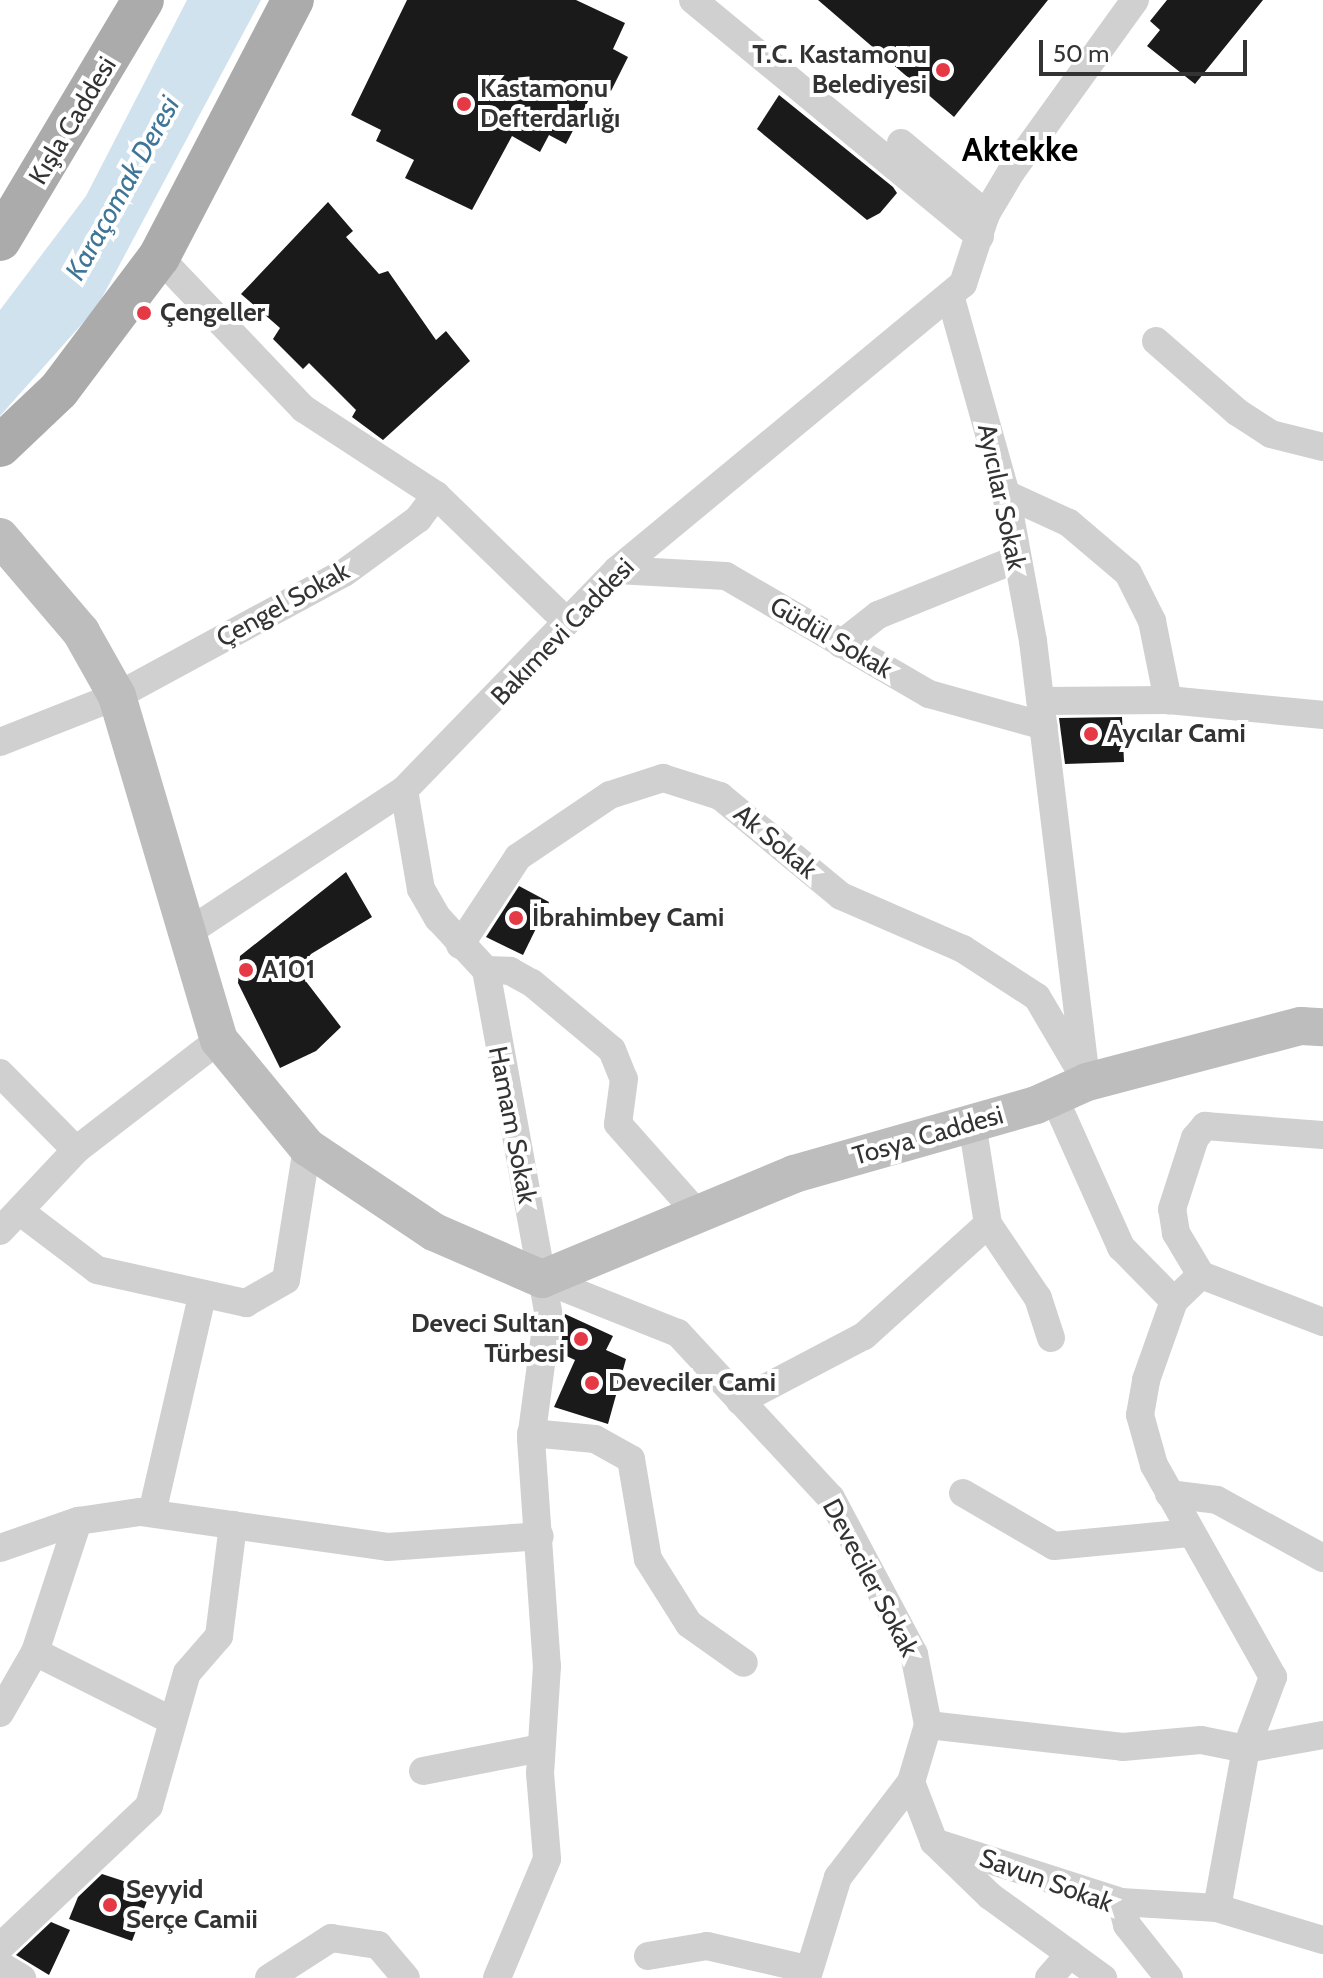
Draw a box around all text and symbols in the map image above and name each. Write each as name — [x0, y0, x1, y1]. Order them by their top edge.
scale bar — [1043, 24, 1251, 74]
place label: T.C. Kastamonu Belediyesi — [752, 39, 927, 100]
text: 50 m — [1053, 39, 1109, 68]
street label: Kışla Caddesi — [23, 52, 123, 190]
marker: T.C. Kastamonu Belediyesi — [934, 61, 952, 79]
place label: Kastamonu Defterdarlığı — [480, 73, 620, 134]
water label: Karaçomak Deresi — [58, 90, 186, 286]
marker: Kastamonu Defterdarlığı — [455, 95, 473, 113]
district label: Aktekke — [962, 130, 1078, 170]
place label: Çengeller — [160, 297, 265, 329]
marker: Çengeller — [135, 304, 153, 322]
street label: Ayıcılar Sokak — [970, 421, 1032, 573]
street label: Bakımevi Caddesi — [485, 552, 641, 712]
street label: Çengel Sokak — [211, 556, 355, 654]
street label: Güdül Sokak — [764, 590, 898, 686]
place label: Aycılar Cami — [1107, 718, 1246, 750]
marker: Aycılar Cami — [1082, 725, 1100, 743]
street label: Ak Sokak — [727, 798, 823, 886]
place label: İbrahimbey Cami — [532, 902, 724, 934]
marker: İbrahimbey Cami — [507, 909, 525, 927]
place label: A101 — [262, 954, 315, 986]
marker: A101 — [237, 961, 255, 979]
street label: Hamam Sokak — [481, 1044, 543, 1206]
street label: Tosya Caddesi — [849, 1100, 1007, 1172]
place label: Deveci Sultan Türbesi — [411, 1308, 565, 1370]
marker: Deveci Sultan Türbesi — [572, 1330, 590, 1348]
place label: Deveciler Cami — [608, 1367, 776, 1399]
marker: Deveciler Cami — [583, 1374, 601, 1392]
street label: Deveciler Sokak — [815, 1494, 925, 1662]
street label: Savun Sokak — [975, 1843, 1117, 1919]
place label: Seyyid Serçe Camii — [126, 1874, 258, 1936]
marker: Seyyid Serçe Camii — [101, 1896, 119, 1914]

